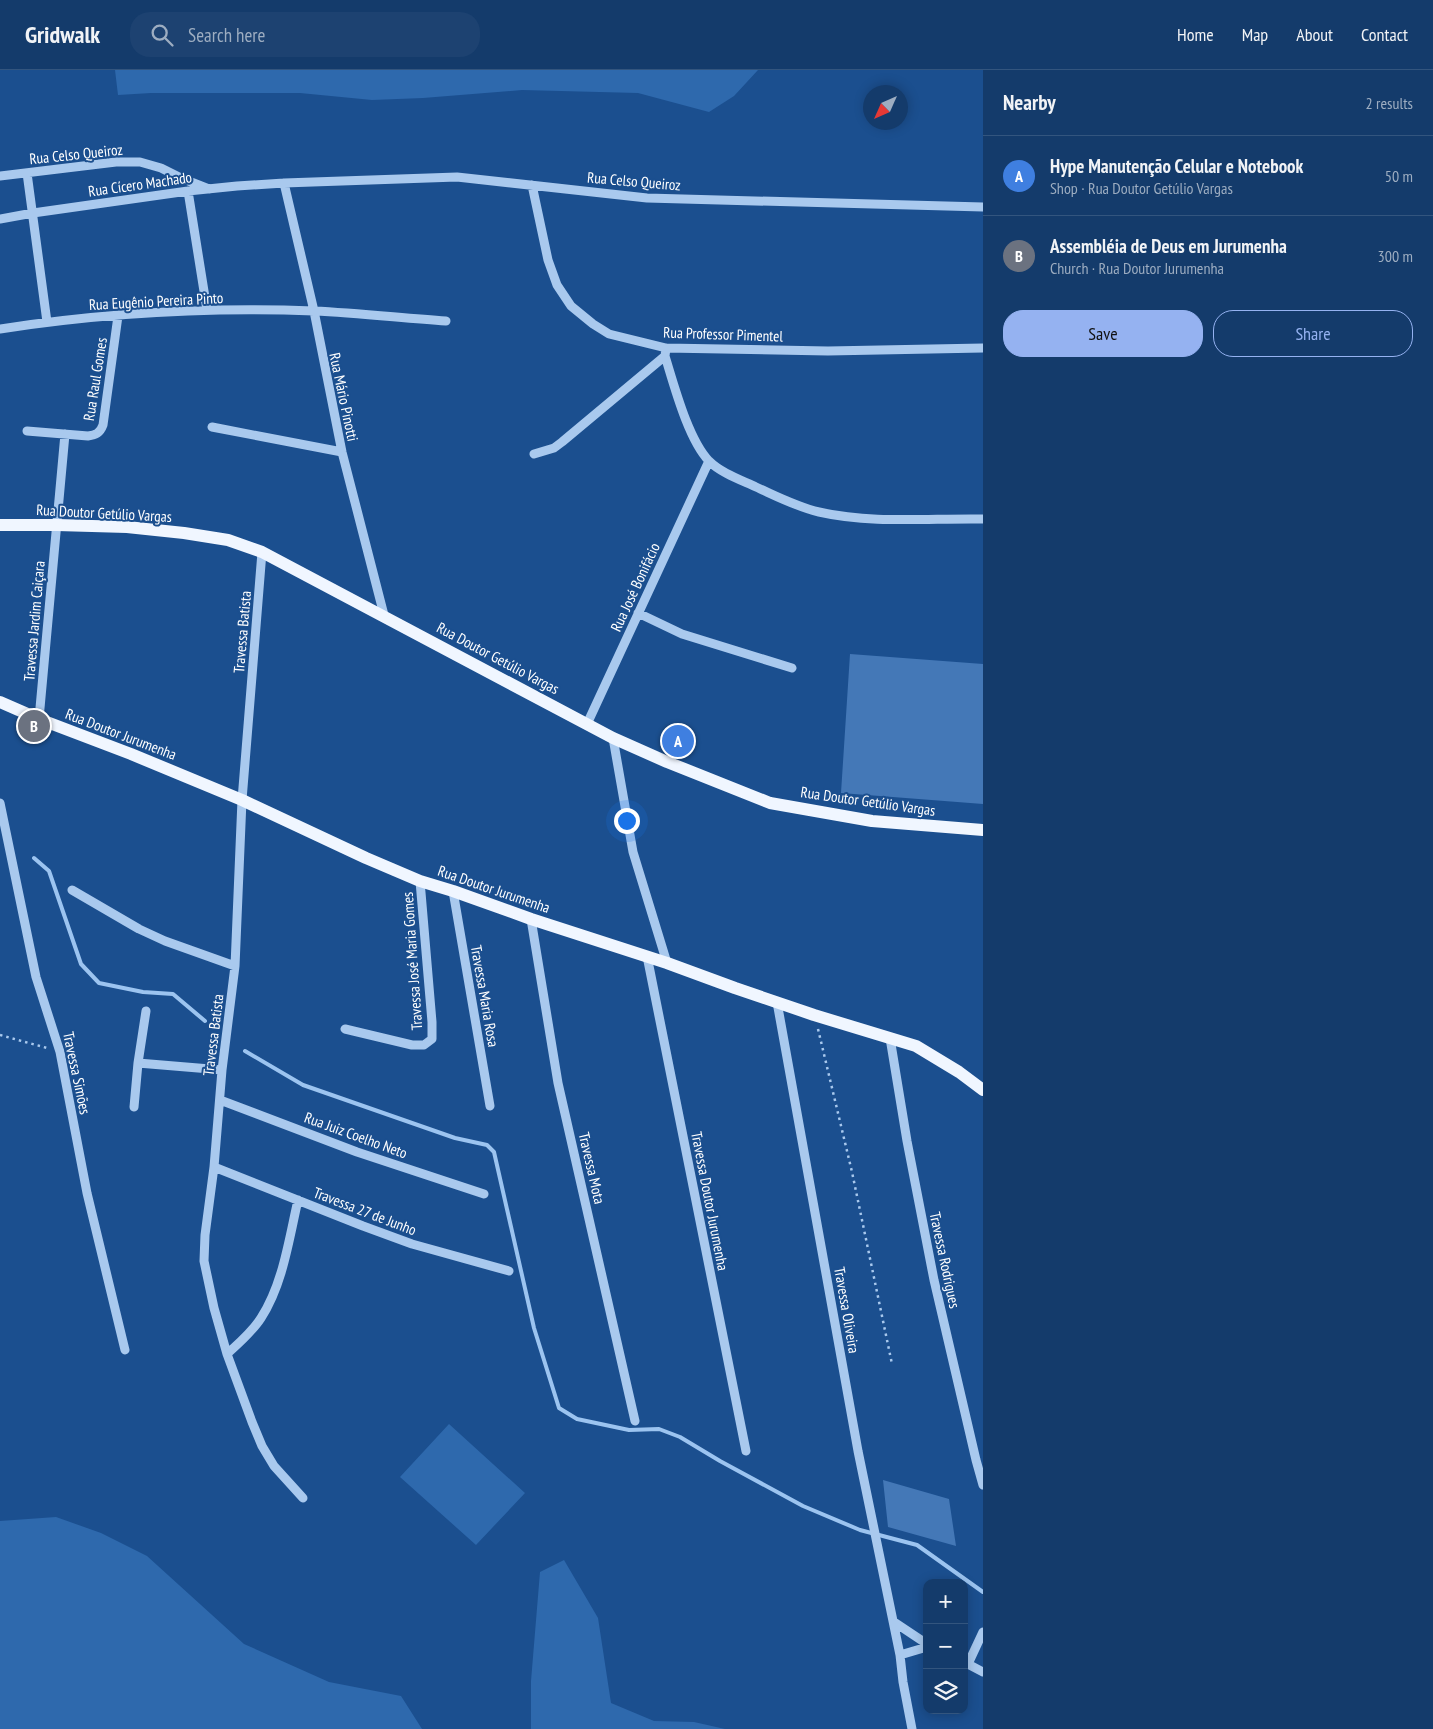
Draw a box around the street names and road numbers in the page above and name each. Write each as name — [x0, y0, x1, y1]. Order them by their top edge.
street label: Rua Celso Queiroz — [28, 140, 124, 168]
street label: Rua Cícero Machado — [87, 167, 193, 201]
street label: Rua Celso Queiroz — [586, 167, 682, 195]
street label: Rua Eugênio Pereira Pinto — [88, 288, 224, 314]
street label: Rua Professor Pimentel — [663, 322, 784, 346]
street label: Rua Raul Gomes — [79, 336, 111, 422]
street label: Rua Mário Pinotti — [325, 351, 363, 443]
street label: Rua Doutor Getúlio Vargas — [36, 500, 172, 526]
street label: Rua José Bonifácio — [606, 540, 664, 634]
street label: Travessa Jardim Caiçara — [19, 560, 49, 682]
street label: Travessa Batista — [229, 590, 255, 674]
street label: Rua Doutor Getúlio Vargas — [434, 618, 562, 698]
street label: Rua Doutor Jurumenha — [63, 704, 179, 764]
street label: Rua Doutor Getúlio Vargas — [799, 782, 937, 820]
street label: Rua Doutor Jurumenha — [435, 861, 553, 917]
street label: Travessa José Maria Gomes — [398, 891, 426, 1031]
street label: Travessa Maria Rosa — [467, 944, 503, 1048]
street label: Travessa Batista — [199, 993, 227, 1077]
street label: Travessa Simões — [59, 1030, 95, 1116]
street label: Rua Juiz Coelho Neto — [302, 1108, 410, 1162]
street label: Travessa Mota — [575, 1130, 609, 1206]
street label: Travessa Doutor Jurumenha — [687, 1130, 733, 1272]
street label: Travessa 27 de Junho — [311, 1183, 419, 1239]
street label: Travessa Rodrigues — [926, 1210, 964, 1310]
street label: Travessa Oliveira — [830, 1265, 864, 1355]

